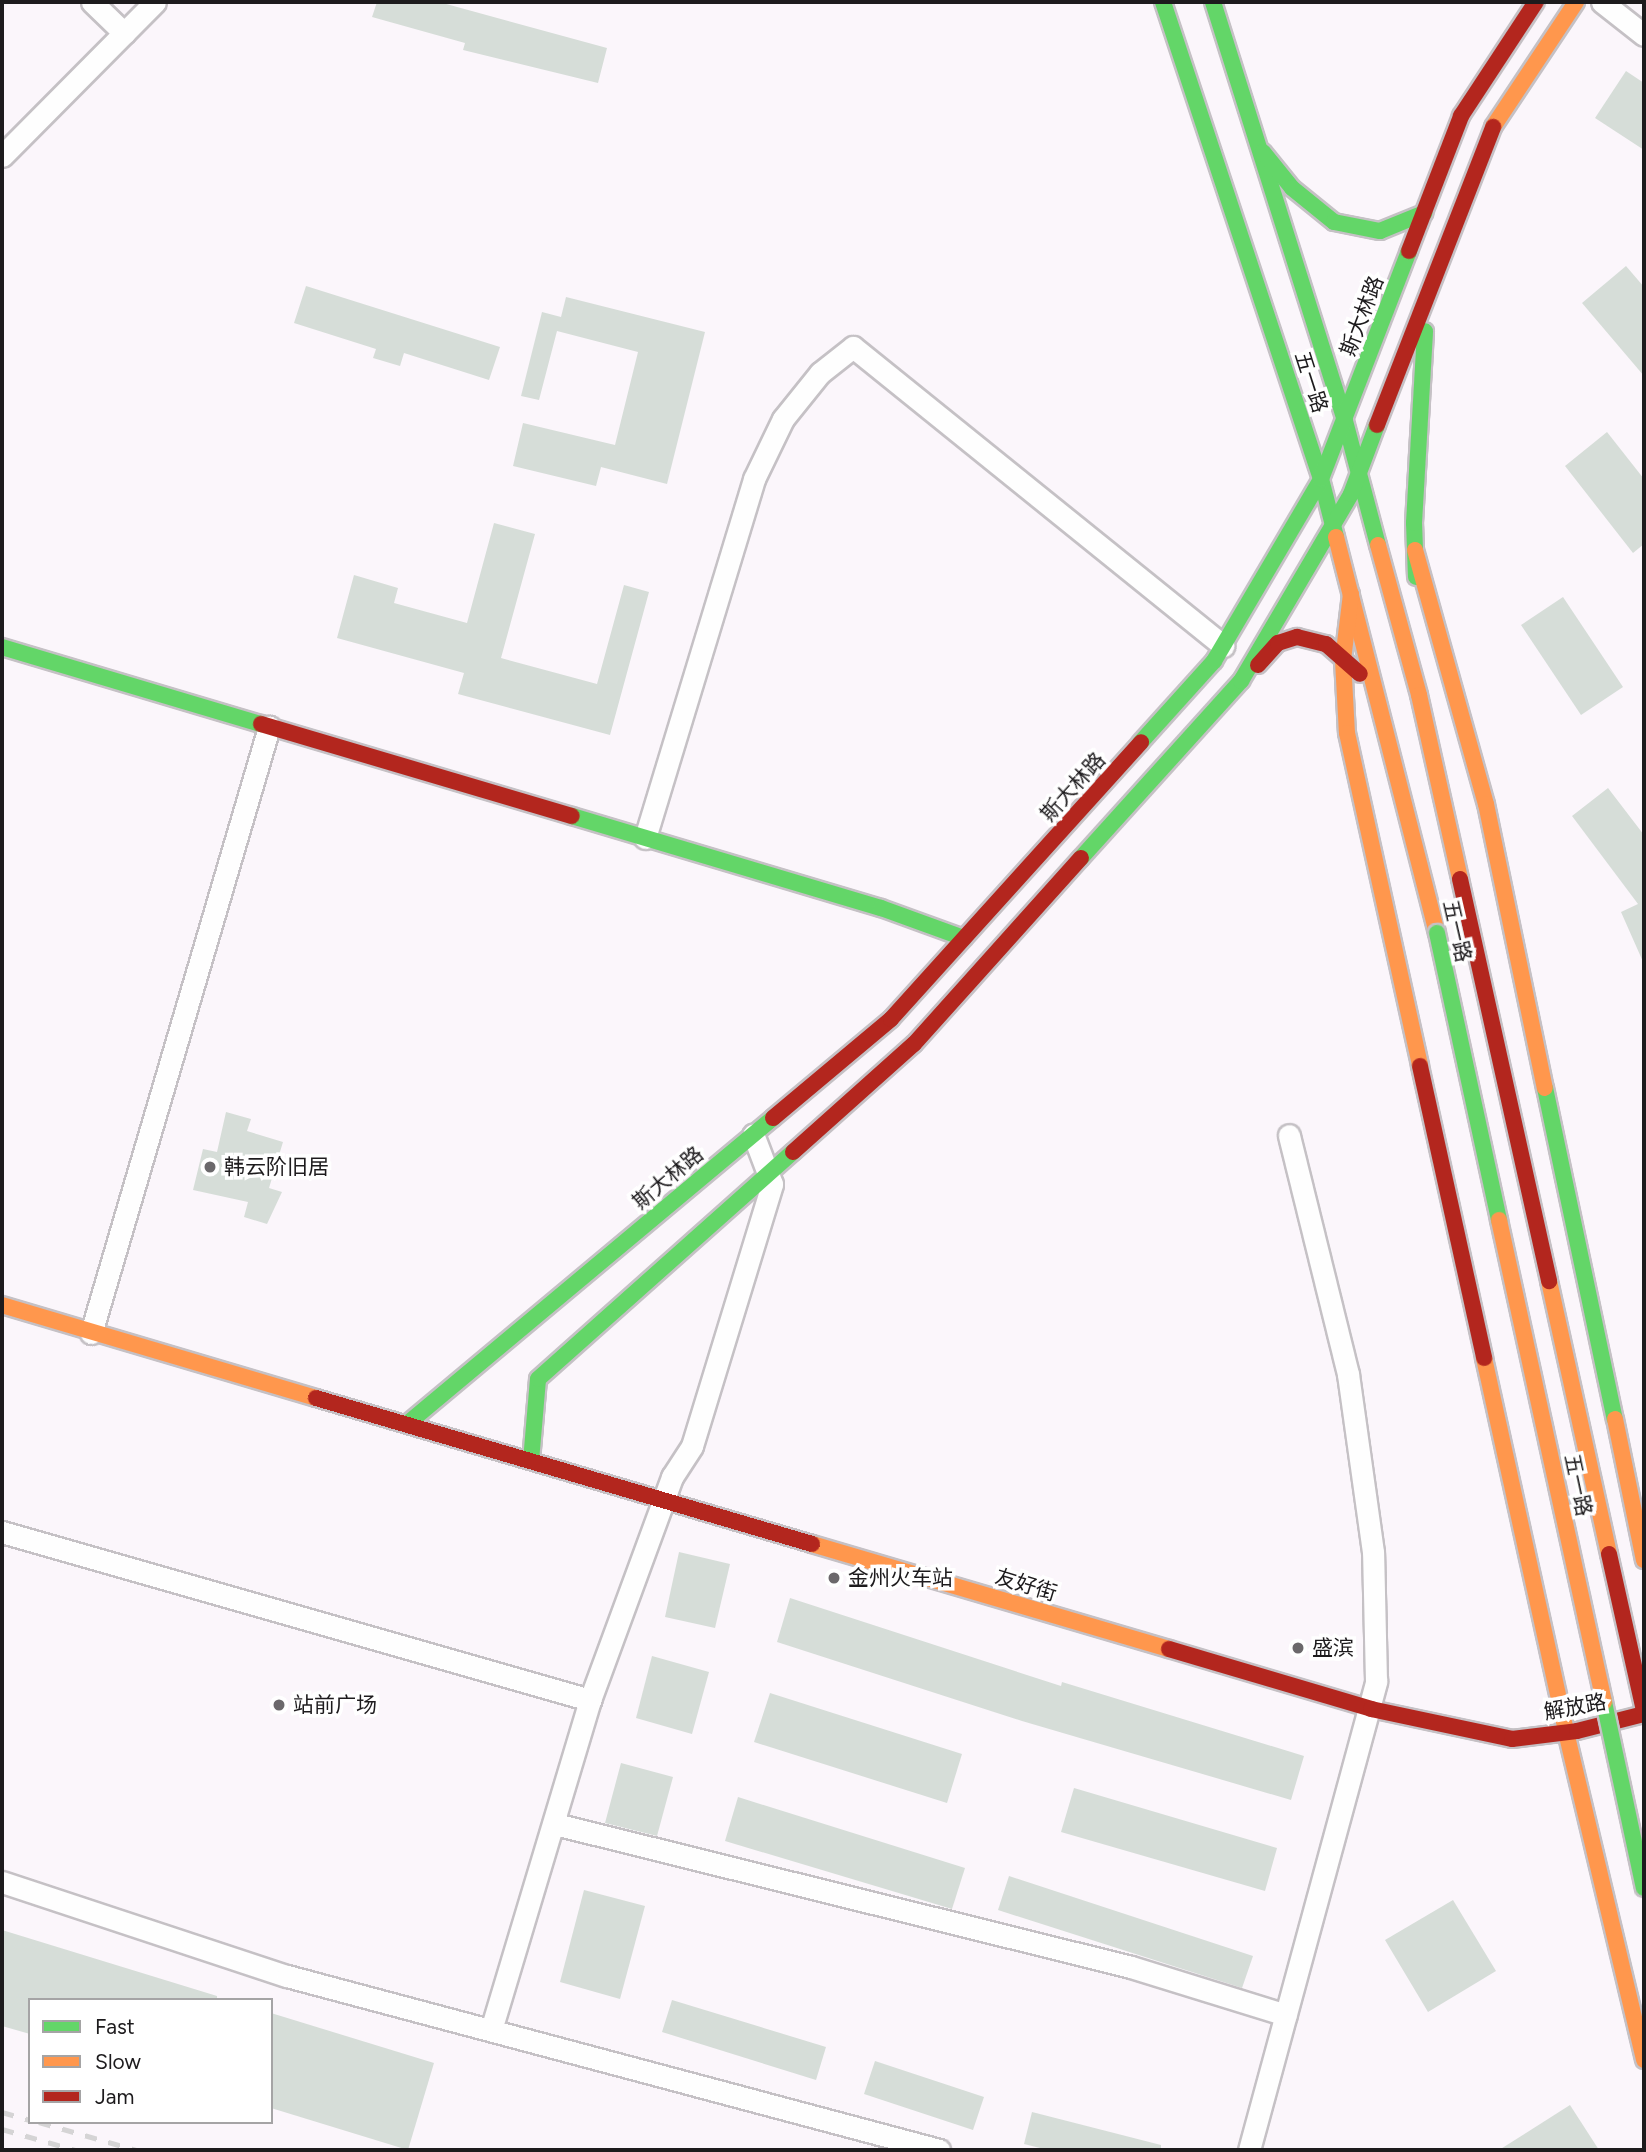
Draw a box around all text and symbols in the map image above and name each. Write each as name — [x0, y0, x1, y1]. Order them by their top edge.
street label: 斯大林路 — [1335, 272, 1389, 360]
street label: 五一路 — [1289, 348, 1333, 416]
street label: 斯大林路 — [1036, 747, 1110, 827]
street label: 五一路 — [1438, 897, 1476, 965]
street label: 斯大林路 — [628, 1141, 708, 1215]
place label: 韩云阶旧居 — [224, 1154, 329, 1180]
marker: 韩云阶旧居 — [202, 1159, 218, 1175]
street label: 五一路 — [1559, 1452, 1597, 1518]
street label: 友好街 — [992, 1564, 1060, 1606]
place label: 金州火车站 — [848, 1565, 953, 1591]
marker: 金州火车站 — [826, 1570, 842, 1586]
place label: 盛滨 — [1312, 1635, 1354, 1661]
marker: 盛滨 — [1290, 1640, 1306, 1656]
street label: 解放路 — [1542, 1689, 1608, 1725]
place label: 站前广场 — [293, 1692, 377, 1718]
marker: 站前广场 — [271, 1697, 287, 1713]
legend — [28, 1998, 273, 2124]
text: Fast — [95, 2014, 135, 2039]
text: Slow — [95, 2049, 141, 2074]
text: Jam — [95, 2084, 134, 2109]

